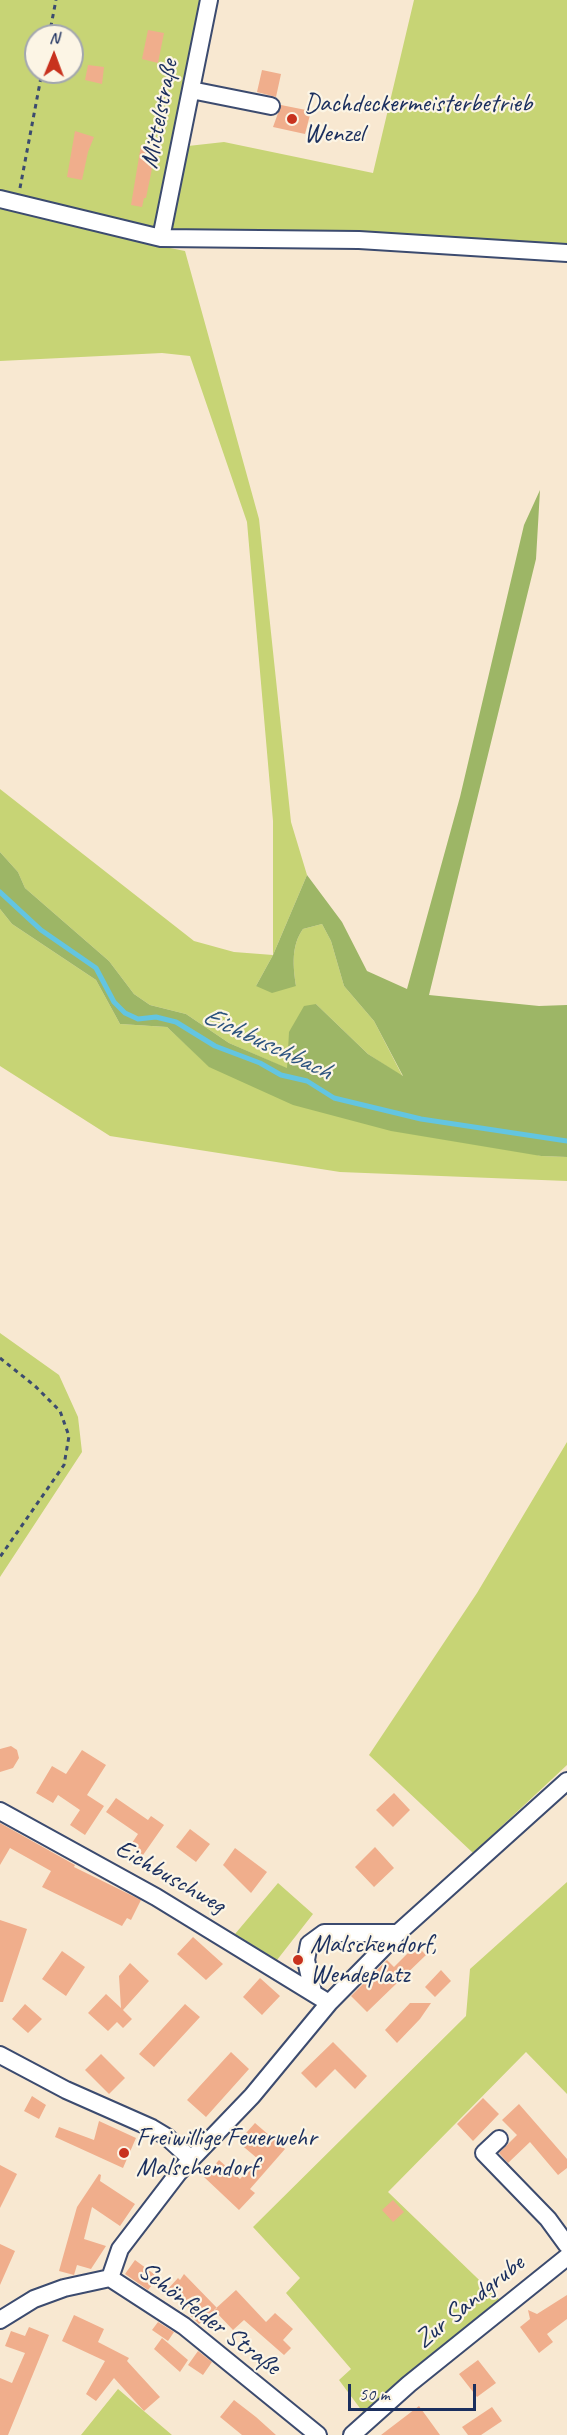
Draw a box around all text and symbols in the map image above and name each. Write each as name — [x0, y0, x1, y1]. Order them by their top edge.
north arrow — [24, 24, 84, 84]
text: N — [49, 28, 59, 48]
street label: Mittelstraße — [134, 57, 186, 171]
place label: Dachdeckermeisterbetrieb Wenzel — [304, 88, 532, 150]
marker: Dachdeckermeisterbetrieb Wenzel — [285, 112, 299, 126]
water label: Eichbuschbach — [197, 1000, 337, 1088]
street label: Eichbuschweg — [110, 1833, 230, 1921]
place label: Malschendorf, Wendeplatz — [310, 1929, 437, 1990]
marker: Malschendorf, Wendeplatz — [291, 1953, 305, 1967]
place label: Freiwillige Feuerwehr Malschendorf — [136, 2122, 316, 2184]
marker: Freiwillige Feuerwehr Malschendorf — [117, 2146, 131, 2160]
street label: Zur Sandgrube — [409, 2248, 531, 2356]
street label: Schönfelder Straße — [132, 2255, 286, 2383]
scale bar — [351, 2372, 478, 2410]
text: 50 m — [359, 2383, 390, 2405]

